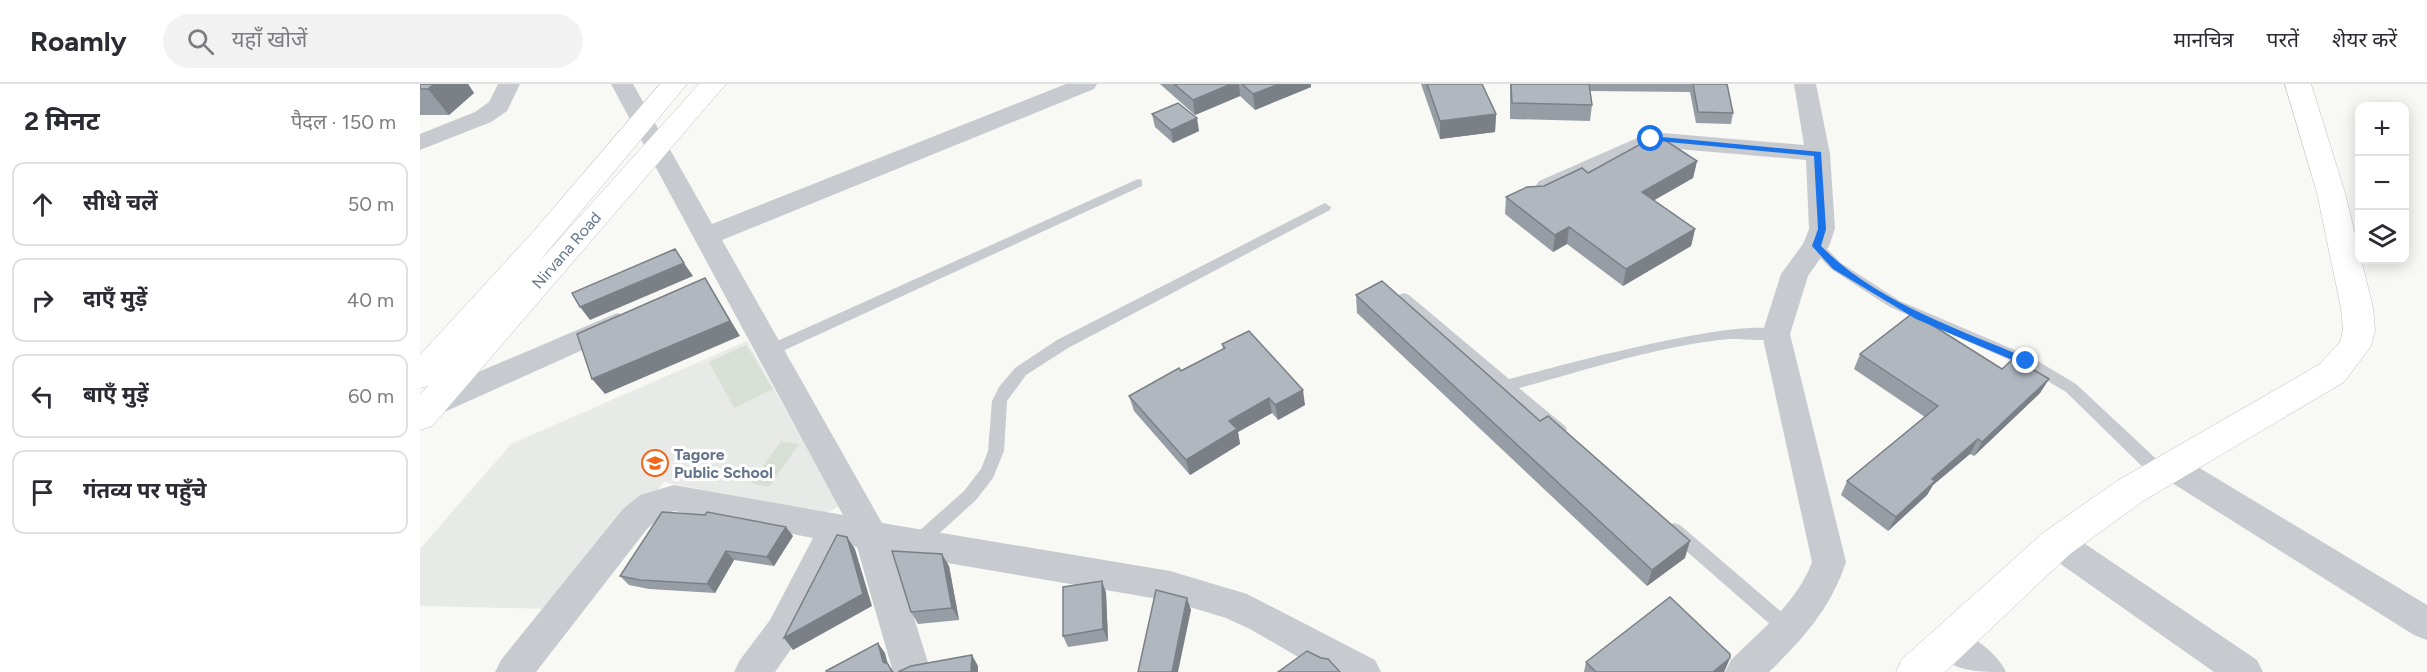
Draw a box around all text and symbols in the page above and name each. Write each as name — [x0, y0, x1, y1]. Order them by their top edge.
search box — [163, 14, 583, 68]
text: Roamly — [30, 24, 127, 58]
icon: search — [184, 25, 217, 58]
text: यहाँ खोजें — [232, 26, 307, 53]
text: मानचित्र — [2174, 27, 2234, 52]
text: परतें — [2267, 27, 2299, 52]
text: शेयर करें — [2332, 27, 2397, 52]
map controls — [2355, 102, 2409, 264]
button: + — [2355, 102, 2409, 156]
text: 2 मिनट — [24, 105, 100, 137]
text: पैदल · 150 m — [291, 110, 396, 134]
route start — [1637, 125, 1663, 151]
button: − — [2355, 156, 2409, 210]
icon: ahead — [26, 188, 59, 221]
text: सीधे चलें — [83, 189, 158, 216]
text: 50 m — [348, 192, 394, 216]
street label: Nirvana Road — [528, 208, 605, 293]
button: layers — [2355, 210, 2409, 264]
icon: right — [26, 284, 59, 317]
text: दाएँ मुड़ें — [83, 285, 147, 312]
text: 40 m — [347, 288, 394, 312]
route end — [2012, 347, 2038, 373]
icon: left — [26, 380, 59, 413]
text: बाएँ मुड़ें — [83, 381, 149, 408]
text: 60 m — [348, 384, 394, 408]
place label: Tagore Public School — [674, 445, 773, 482]
school or university icon: Tagore Public School — [640, 448, 670, 478]
icon: arrive — [26, 476, 59, 509]
text: गंतव्य पर पहुँचे — [83, 477, 207, 504]

